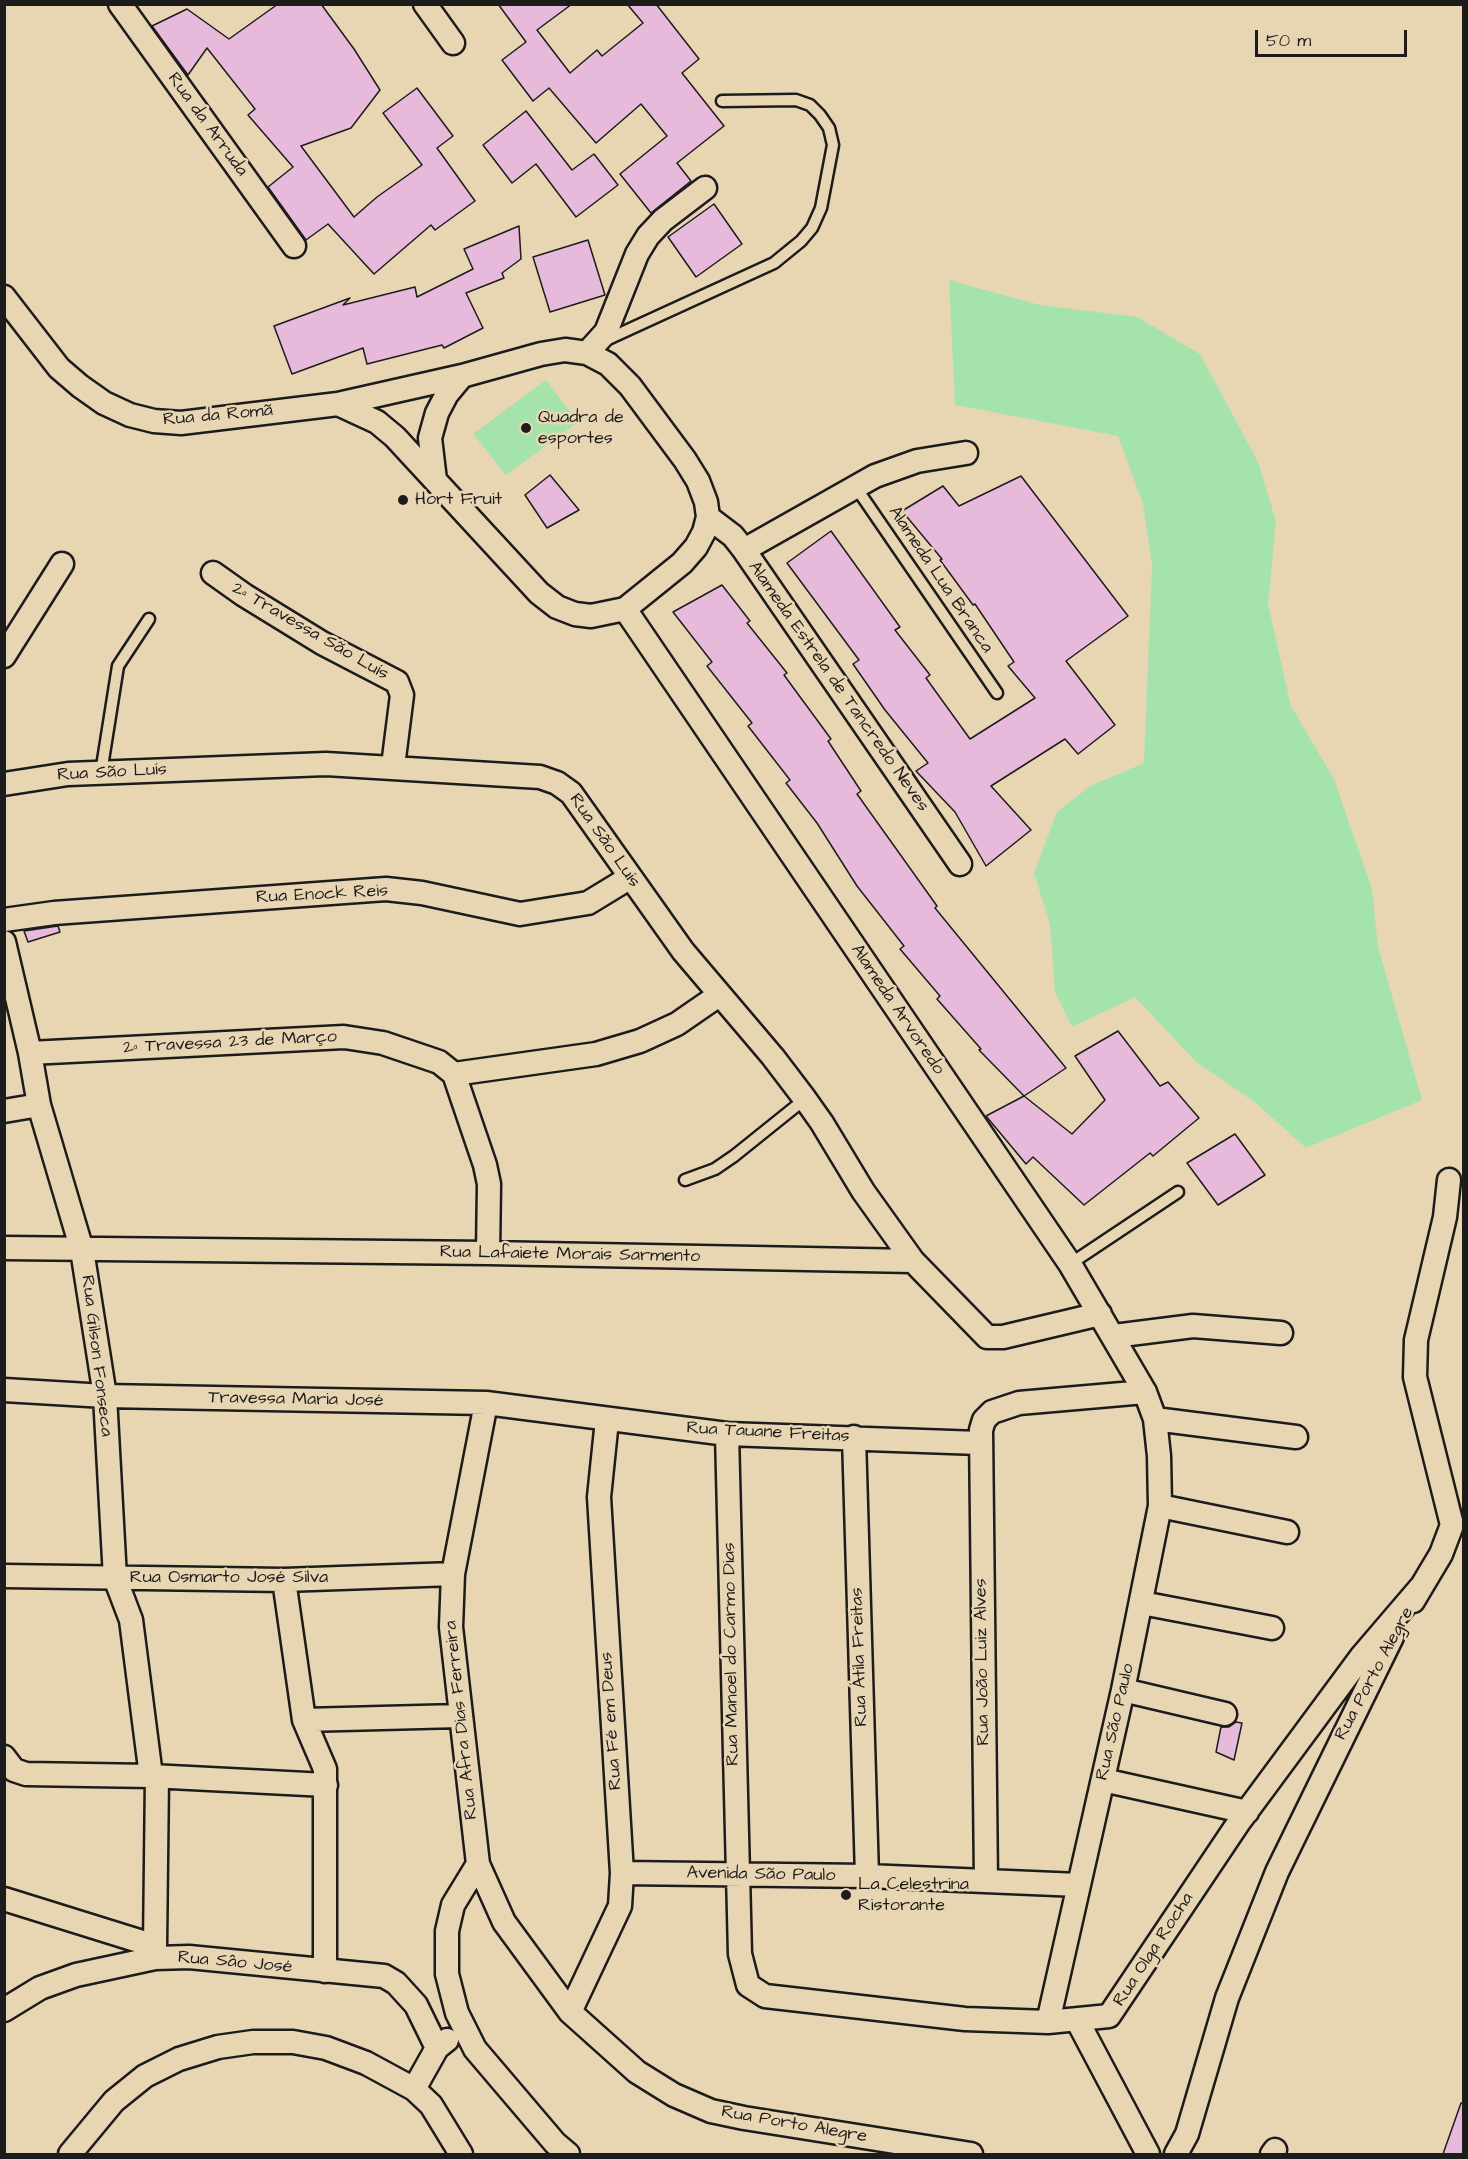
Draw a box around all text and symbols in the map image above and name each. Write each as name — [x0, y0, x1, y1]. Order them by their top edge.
scale bar — [1258, 18, 1410, 56]
text: 50 m — [1266, 28, 1311, 53]
street label: Rua da Arruda — [162, 69, 252, 181]
street label: Rua da Romã — [162, 400, 274, 432]
place label: Quadra de esportes — [538, 407, 624, 450]
marker: Quadra de esportes — [519, 421, 533, 435]
place label: Hort Fruit — [415, 489, 502, 511]
marker: Hort Fruit — [396, 493, 410, 507]
street label: Alameda Lua Branca — [883, 503, 997, 657]
street label: Alameda Estrela de Tancredo Neves — [743, 558, 933, 816]
street label: 2ª Travessa São Luís — [228, 578, 392, 686]
street label: Rua São Luís — [57, 759, 167, 787]
street label: Rua São Luís — [564, 790, 644, 892]
street label: Rua Enock Reis — [255, 881, 389, 909]
street label: Alameda Arvoredo — [845, 941, 949, 1079]
street label: 2ª Travessa 23 de Março — [123, 1027, 337, 1059]
street label: Rua Lafaiete Morais Sarmento — [440, 1242, 700, 1268]
street label: Rua Gilson Fonseca — [75, 1274, 117, 1438]
street label: Travessa Maria José — [208, 1388, 384, 1412]
street label: Rua Tauane Freitas — [686, 1418, 850, 1448]
street label: Rua Manoel do Carmo Dias — [719, 1542, 745, 1766]
street label: Rua Osmarto José Silva — [130, 1567, 328, 1589]
street label: Rua João Luiz Alves — [971, 1578, 995, 1746]
street label: Rua Átila Freitas — [847, 1587, 873, 1727]
street label: Rua Porto Alegre — [1331, 1604, 1419, 1744]
street label: Rua Afra Dias Ferreira — [441, 1619, 483, 1821]
street label: Rua Fé em Deus — [596, 1651, 628, 1791]
street label: Rua São Paulo — [1092, 1662, 1140, 1782]
street label: Avenida São Paulo — [686, 1863, 836, 1887]
place label: La Celestrina Ristorante — [858, 1874, 969, 1916]
marker: La Celestrina Ristorante — [839, 1888, 853, 1902]
street label: Rua Olga Rocha — [1109, 1889, 1199, 2011]
street label: Rua Sâo José — [177, 1947, 293, 1979]
street label: Rua Porto Alegre — [719, 2102, 869, 2148]

